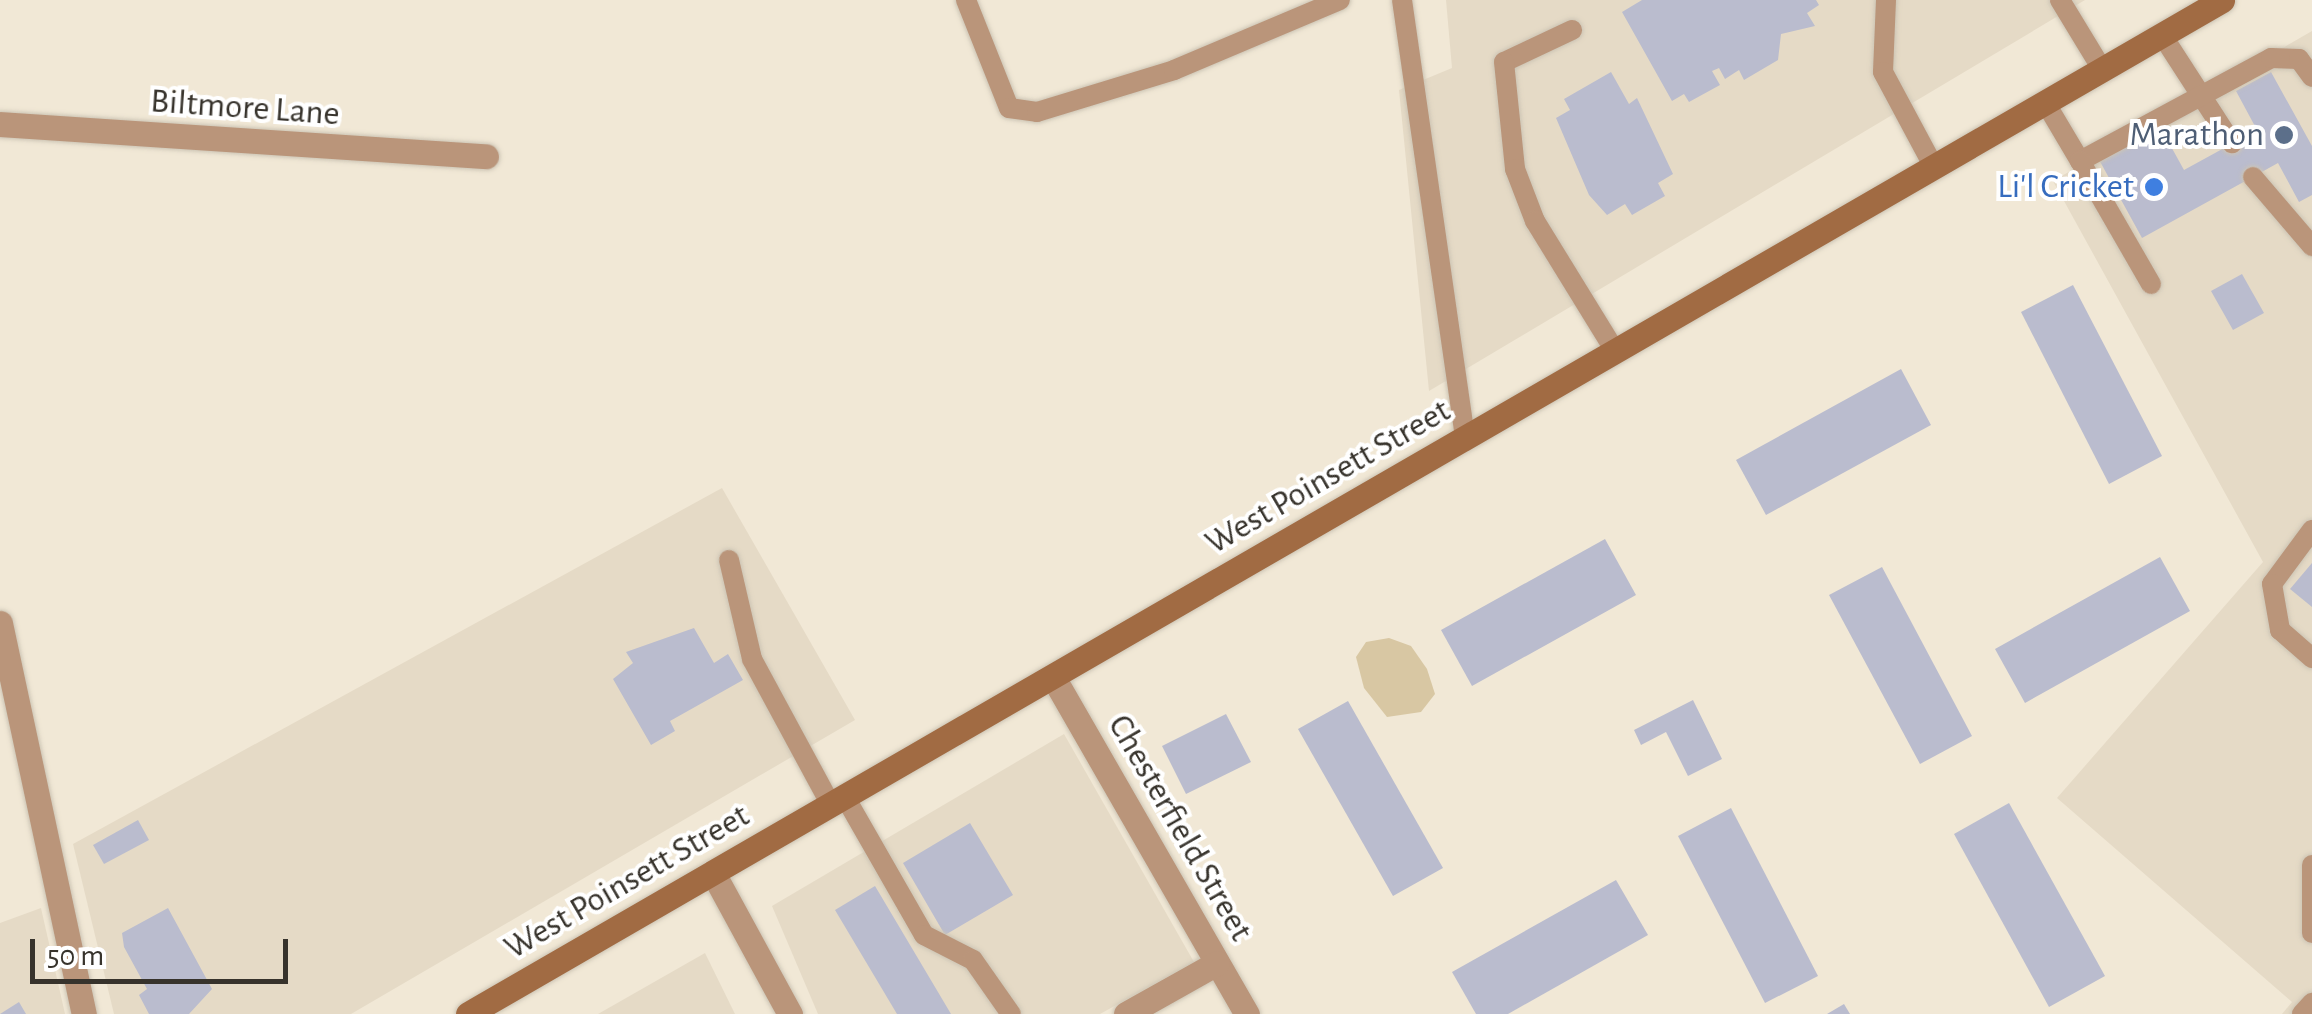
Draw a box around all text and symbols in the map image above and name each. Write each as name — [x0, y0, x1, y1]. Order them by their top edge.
street label: Biltmore Lane — [149, 80, 341, 136]
place label: Marathon — [2130, 114, 2264, 156]
marker: Marathon — [2273, 124, 2295, 146]
place label: Li'l Cricket — [1997, 166, 2134, 208]
marker: Li'l Cricket — [2143, 176, 2165, 198]
street label: West Poinsett Street — [1198, 390, 1458, 564]
street label: Chesterfield Street — [1098, 707, 1262, 949]
street label: West Poinsett Street — [497, 795, 757, 969]
scale bar — [35, 919, 292, 981]
text: 50 m — [47, 941, 104, 971]

